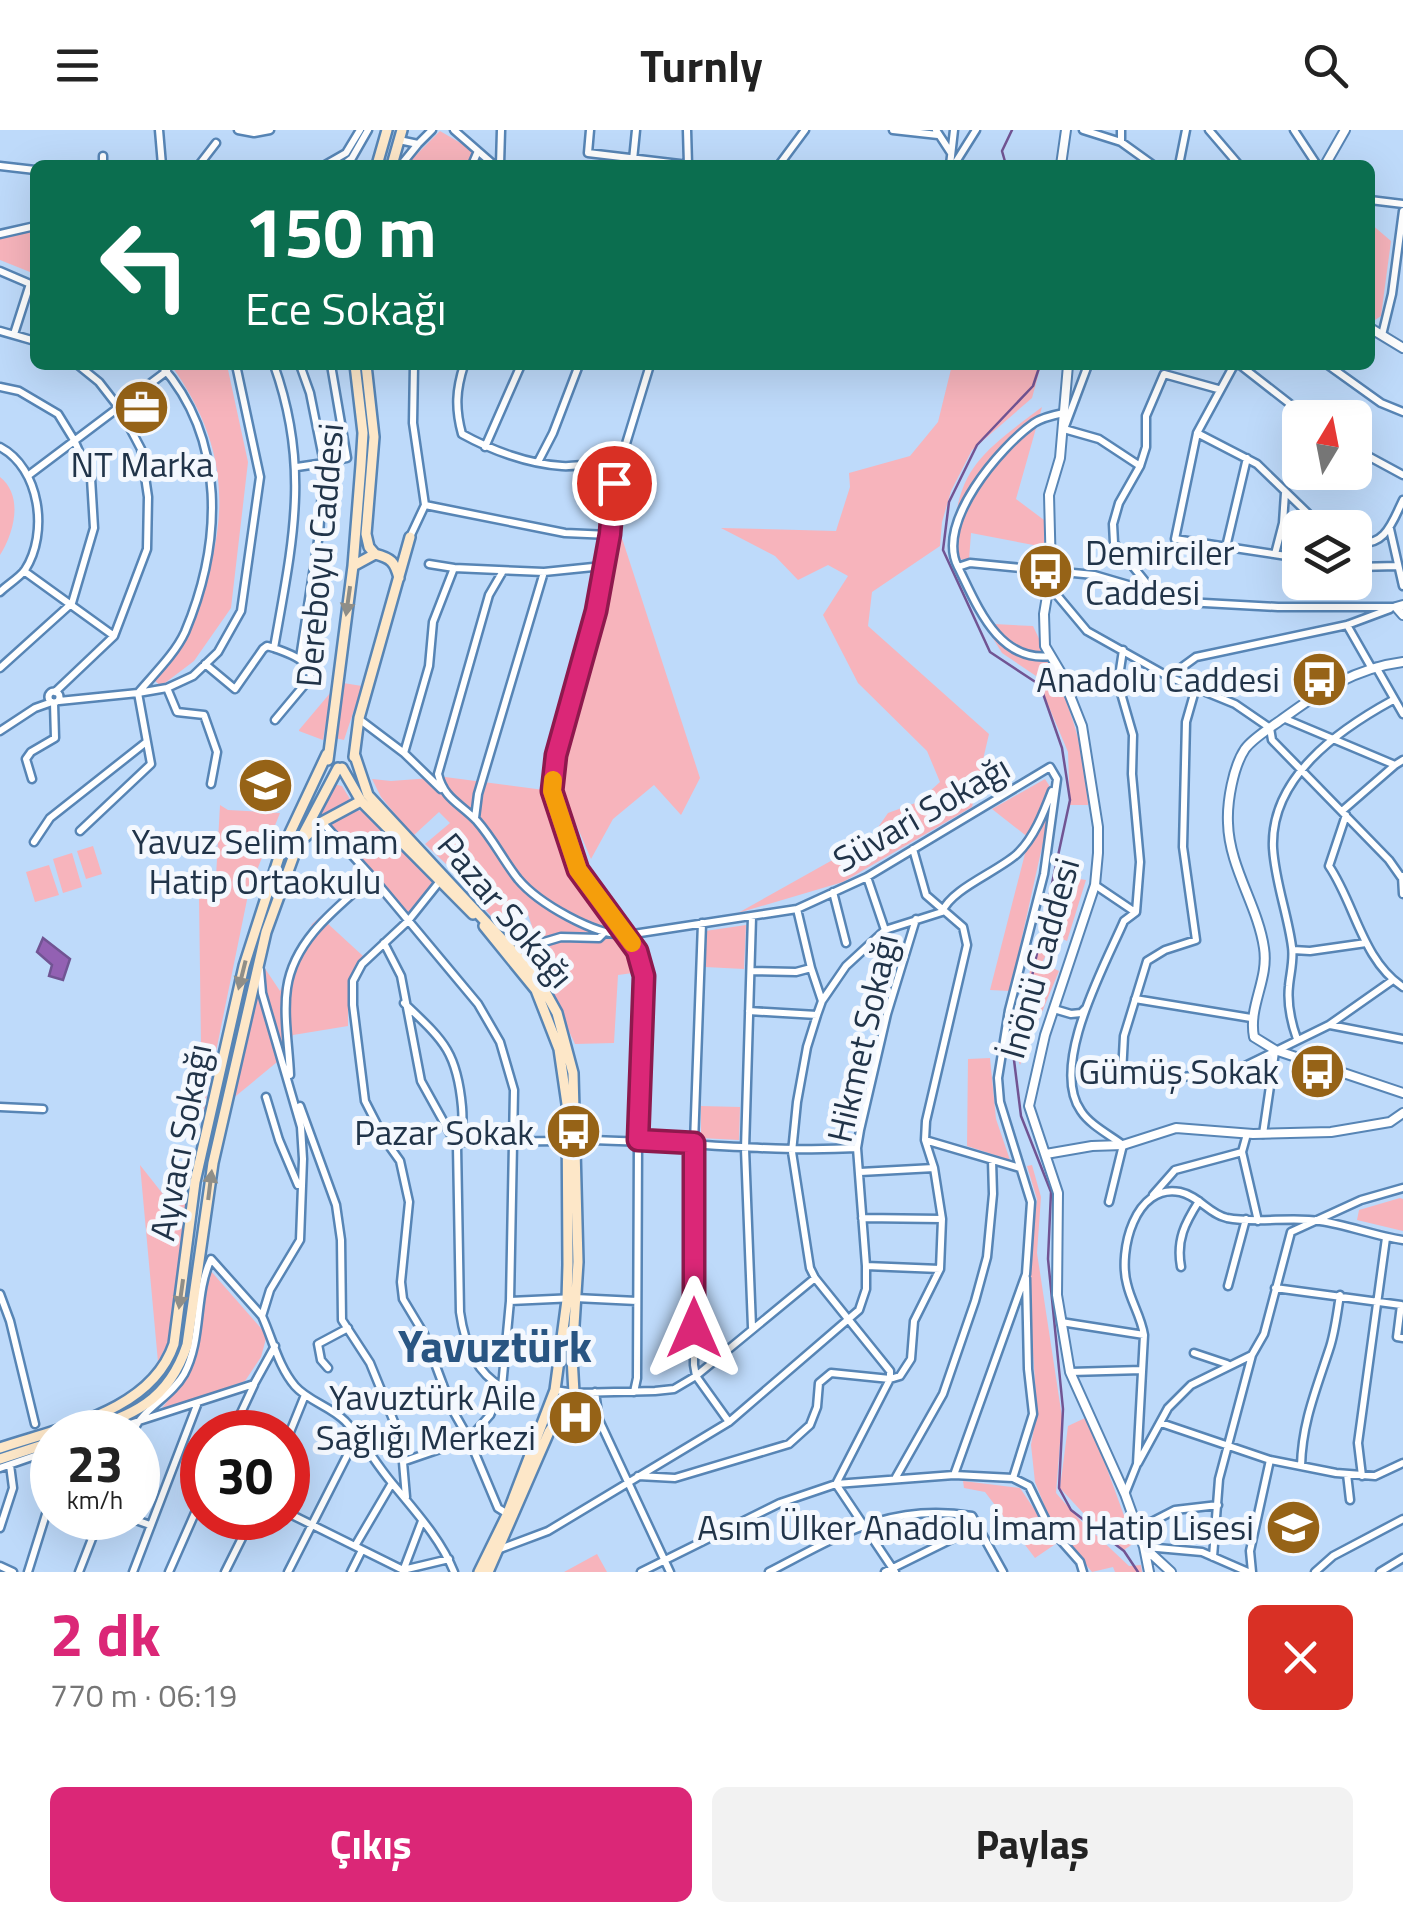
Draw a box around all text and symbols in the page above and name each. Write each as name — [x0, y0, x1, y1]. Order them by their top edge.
text: Turnly — [640, 31, 763, 99]
icon: menu — [50, 38, 105, 93]
icon: search — [1298, 38, 1353, 93]
text: 150 m — [245, 178, 437, 284]
icon: left — [80, 200, 210, 330]
text: Ece Sokağı — [245, 274, 447, 342]
office icon: NT Marka — [112, 378, 172, 438]
north arrow — [1282, 400, 1372, 490]
map controls — [1282, 400, 1372, 600]
street label: Dereboyu Caddesi — [281, 421, 357, 689]
place label: NT Marka — [70, 437, 214, 491]
pin — [572, 441, 657, 526]
icon: arrive — [587, 456, 642, 511]
button: layers — [1282, 510, 1372, 600]
place label: Demirciler Caddesi — [1085, 525, 1235, 619]
bus stop icon: Demirciler Caddesi — [1016, 542, 1076, 602]
one-way arrow — [340, 586, 356, 618]
bus stop icon: Anadolu Caddesi — [1289, 649, 1349, 709]
place label: Anadolu Caddesi — [1036, 652, 1280, 706]
street label: Süvari Sokağı — [822, 741, 1020, 885]
school or university icon: Yavuz Selim İmam Hatip Ortaokulu — [235, 755, 295, 815]
place label: Yavuz Selim İmam Hatip Ortaokulu — [132, 814, 398, 908]
street label: Pazar Sokağı — [425, 820, 587, 1000]
street label: İnönü Caddesi — [985, 851, 1093, 1065]
street label: Hikmet Sokağı — [812, 929, 912, 1147]
one-way arrow — [234, 960, 249, 991]
street label: Ayvacı Sokağı — [134, 1039, 226, 1245]
bus stop icon: Gümüş Sokak — [1288, 1041, 1348, 1101]
place label: Gümüş Sokak — [1079, 1044, 1279, 1098]
bus stop icon: Pazar Sokak — [543, 1102, 603, 1162]
place label: Pazar Sokak — [354, 1105, 534, 1159]
one-way arrow — [202, 1169, 218, 1201]
position arrow — [642, 1276, 746, 1380]
one-way arrow — [173, 1279, 189, 1310]
district label: Yavuztürk — [398, 1311, 592, 1379]
place label: Yavuztürk Aile Sağlığı Merkezi — [316, 1370, 536, 1464]
hospital icon: Yavuztürk Aile Sağlığı Merkezi — [545, 1387, 605, 1447]
speed limit sign: 30 — [180, 1410, 310, 1540]
text: 23 — [67, 1425, 123, 1501]
text: km/h — [67, 1481, 123, 1519]
school or university icon: Asım Ülker Anadolu İmam Hatip Lisesi — [1263, 1497, 1323, 1557]
place label: Asım Ülker Anadolu İmam Hatip Lisesi — [697, 1500, 1254, 1554]
text: 2 dk — [50, 1588, 161, 1679]
button: close — [1248, 1605, 1353, 1710]
text: 770 m · 06:19 — [50, 1671, 237, 1719]
button: Çıkış — [50, 1787, 692, 1902]
button: Paylaş — [712, 1787, 1353, 1902]

